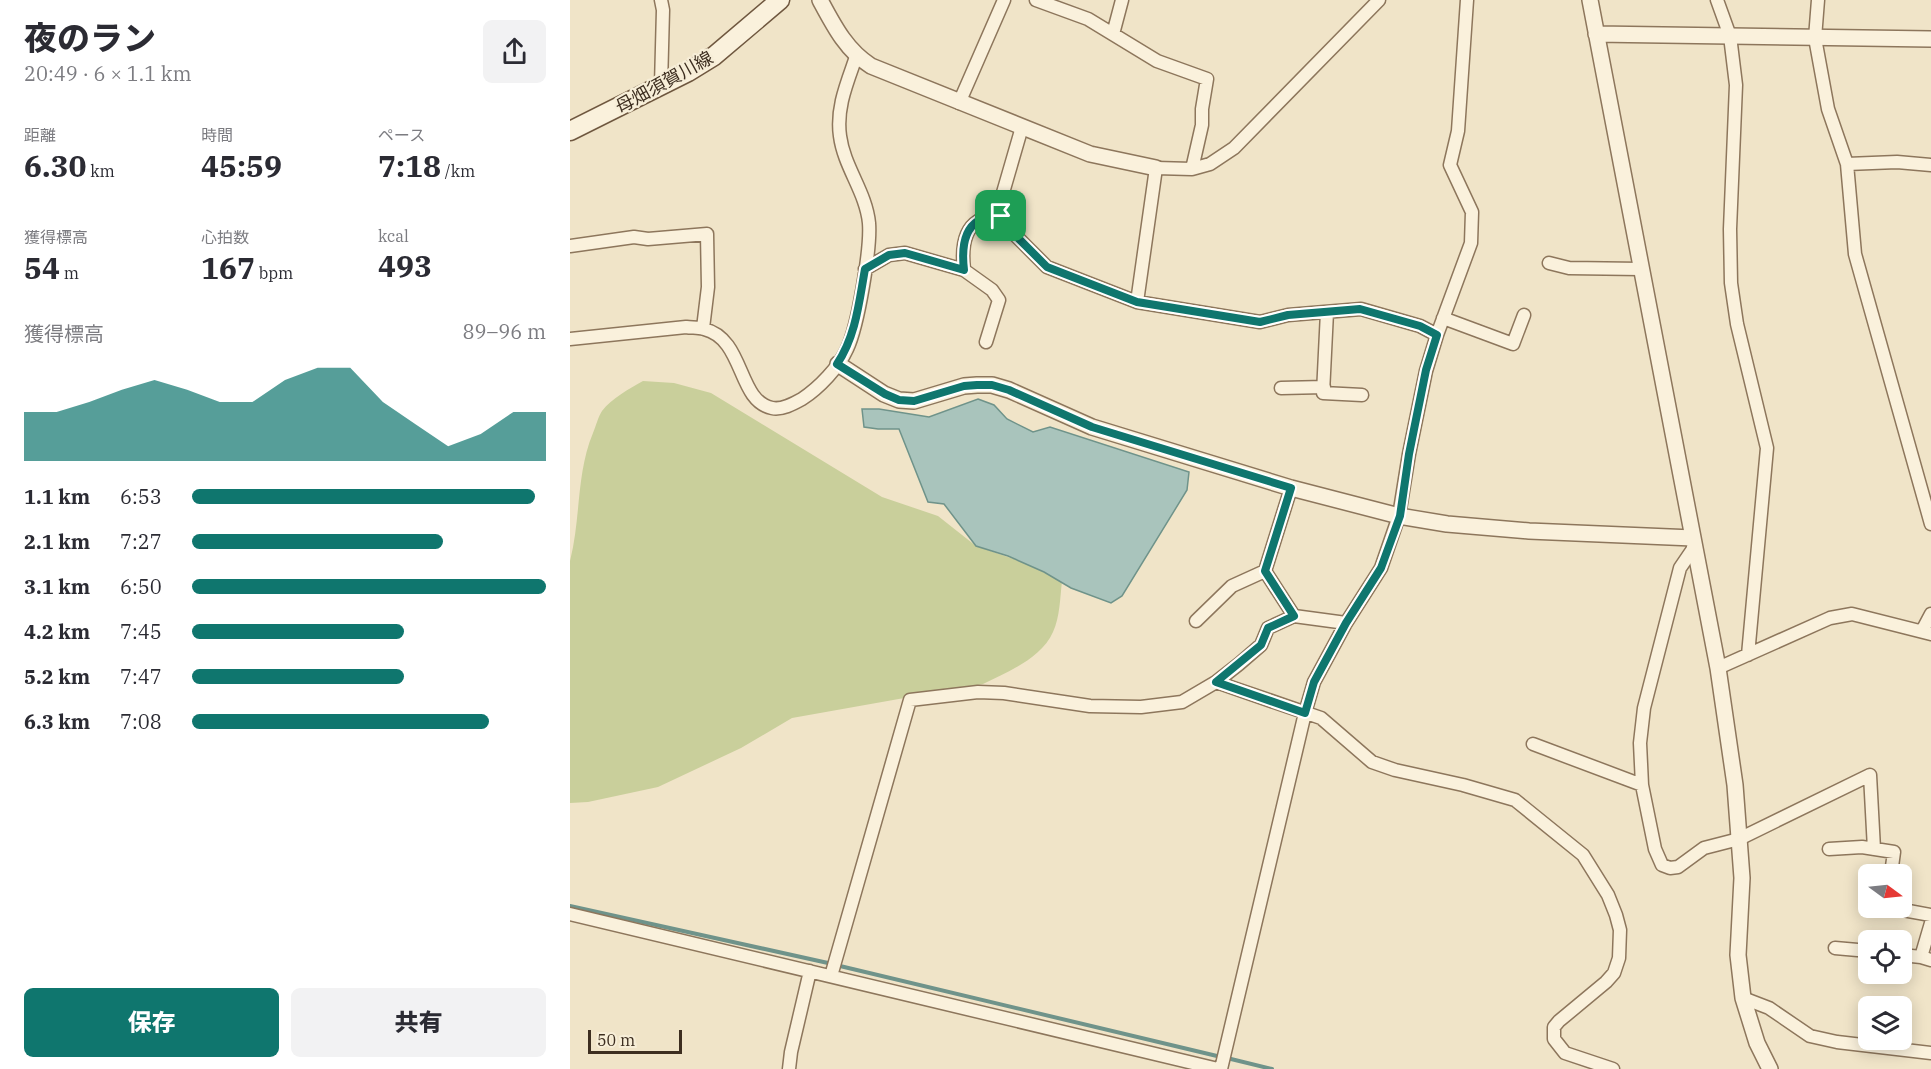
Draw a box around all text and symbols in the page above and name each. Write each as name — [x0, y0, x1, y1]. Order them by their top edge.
text: 夜のラン — [24, 16, 156, 59]
button: share — [483, 20, 546, 83]
street label: 母畑須賀川線 — [611, 46, 717, 118]
text: 20:49 · 6 × 1.1 km — [24, 60, 192, 87]
text: 距離 — [24, 125, 56, 145]
text: 時間 — [201, 125, 233, 145]
text: ペース — [378, 125, 425, 145]
text: 6.30 — [24, 146, 86, 185]
text: 45:59 — [201, 146, 282, 185]
text: 7:18 — [378, 146, 441, 185]
text: km — [86, 161, 115, 181]
text: /km — [441, 161, 475, 181]
pin — [975, 190, 1026, 241]
icon: arrive — [984, 199, 1017, 232]
text: kcal — [378, 226, 409, 246]
text: 獲得標高 — [24, 227, 88, 247]
text: 心拍数 — [201, 227, 249, 247]
text: 493 — [378, 246, 432, 285]
text: 54 — [24, 248, 60, 287]
text: 167 — [201, 248, 255, 287]
text: m — [60, 263, 79, 283]
text: bpm — [255, 263, 293, 283]
text: 89–96 m — [463, 318, 546, 345]
text: 獲得標高 — [24, 320, 104, 347]
text: 1.1 km — [24, 483, 90, 510]
text: 6:53 — [120, 483, 162, 510]
text: 2.1 km — [24, 528, 90, 555]
text: 7:27 — [120, 528, 162, 555]
text: 3.1 km — [24, 573, 90, 600]
text: 6:50 — [120, 573, 162, 600]
text: 4.2 km — [24, 618, 90, 645]
text: 7:45 — [120, 618, 162, 645]
text: 5.2 km — [24, 663, 90, 690]
text: 7:47 — [120, 663, 162, 690]
text: 6.3 km — [24, 708, 90, 735]
text: 7:08 — [120, 708, 162, 735]
north arrow — [1858, 864, 1912, 918]
map controls — [1858, 864, 1912, 1050]
button: locate — [1858, 930, 1912, 984]
button: 保存 — [24, 988, 279, 1057]
button: 共有 — [291, 988, 546, 1057]
button: layers — [1858, 996, 1912, 1050]
scale bar — [588, 1027, 682, 1054]
text: 50 m — [597, 1030, 635, 1050]

